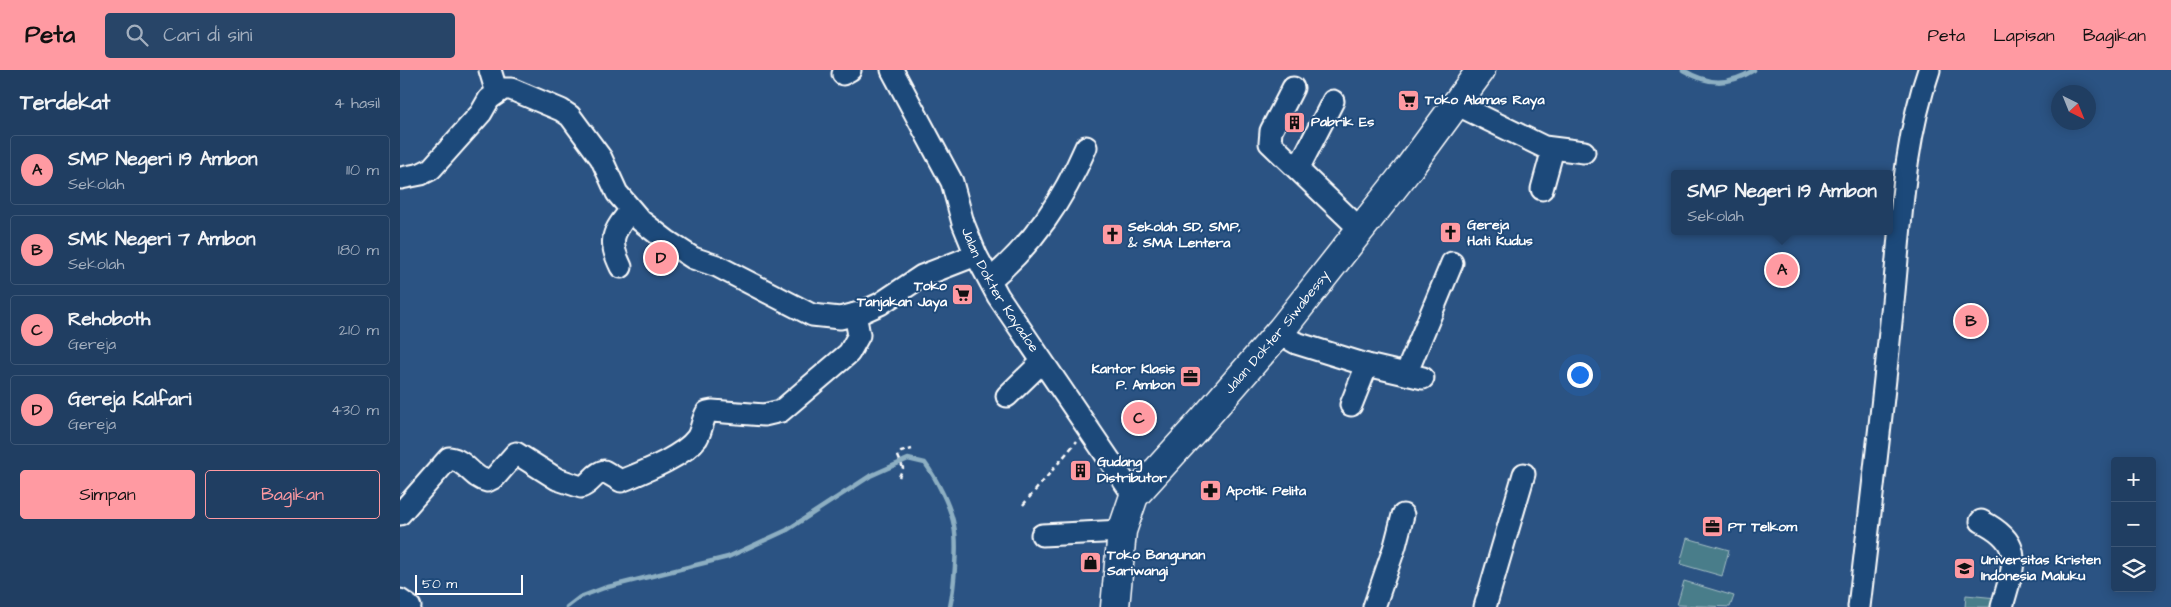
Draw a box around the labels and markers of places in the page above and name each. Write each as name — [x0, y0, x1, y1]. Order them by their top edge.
supermarket icon: Toko Alamas Raya — [1397, 88, 1421, 112]
place label: Toko Alamas Raya — [1424, 90, 1545, 110]
building icon: Pabrik Es — [1283, 110, 1307, 134]
place label: Pabrik Es — [1311, 112, 1374, 132]
place label: Gereja Hati Kudus — [1467, 215, 1533, 251]
place label: Sekolah SD, SMP, & SMA Lentera — [1127, 217, 1241, 253]
church icon: Gereja Hati Kudus — [1439, 221, 1463, 245]
church icon: Sekolah SD, SMP, & SMA Lentera — [1100, 223, 1124, 247]
pin: D — [645, 239, 677, 277]
pin: A — [1766, 251, 1798, 289]
place label: Toko Tanjakan Jaya — [856, 276, 948, 312]
supermarket icon: Toko Tanjakan Jaya — [951, 282, 975, 306]
pin: B — [1955, 302, 1987, 340]
place label: Kantor Klasis P. Ambon — [1092, 359, 1175, 395]
office icon: Kantor Klasis P. Ambon — [1179, 365, 1203, 389]
pin: C — [1123, 399, 1155, 437]
place label: Gudang Distributor — [1097, 452, 1167, 488]
building icon: Gudang Distributor — [1069, 458, 1093, 482]
pharmacy icon: Apotik Pelita — [1198, 479, 1222, 503]
place label: Apotik Pelita — [1226, 481, 1307, 501]
office icon: PT Telkom — [1700, 515, 1724, 539]
place label: PT Telkom — [1728, 517, 1798, 537]
place label: Toko Bangunan Sariwangi — [1106, 545, 1205, 582]
place label: Universitas Kristen Indonesia Maluku — [1981, 550, 2101, 586]
shop icon: Toko Bangunan Sariwangi — [1079, 551, 1103, 575]
school or university icon: Universitas Kristen Indonesia Maluku — [1953, 556, 1977, 580]

